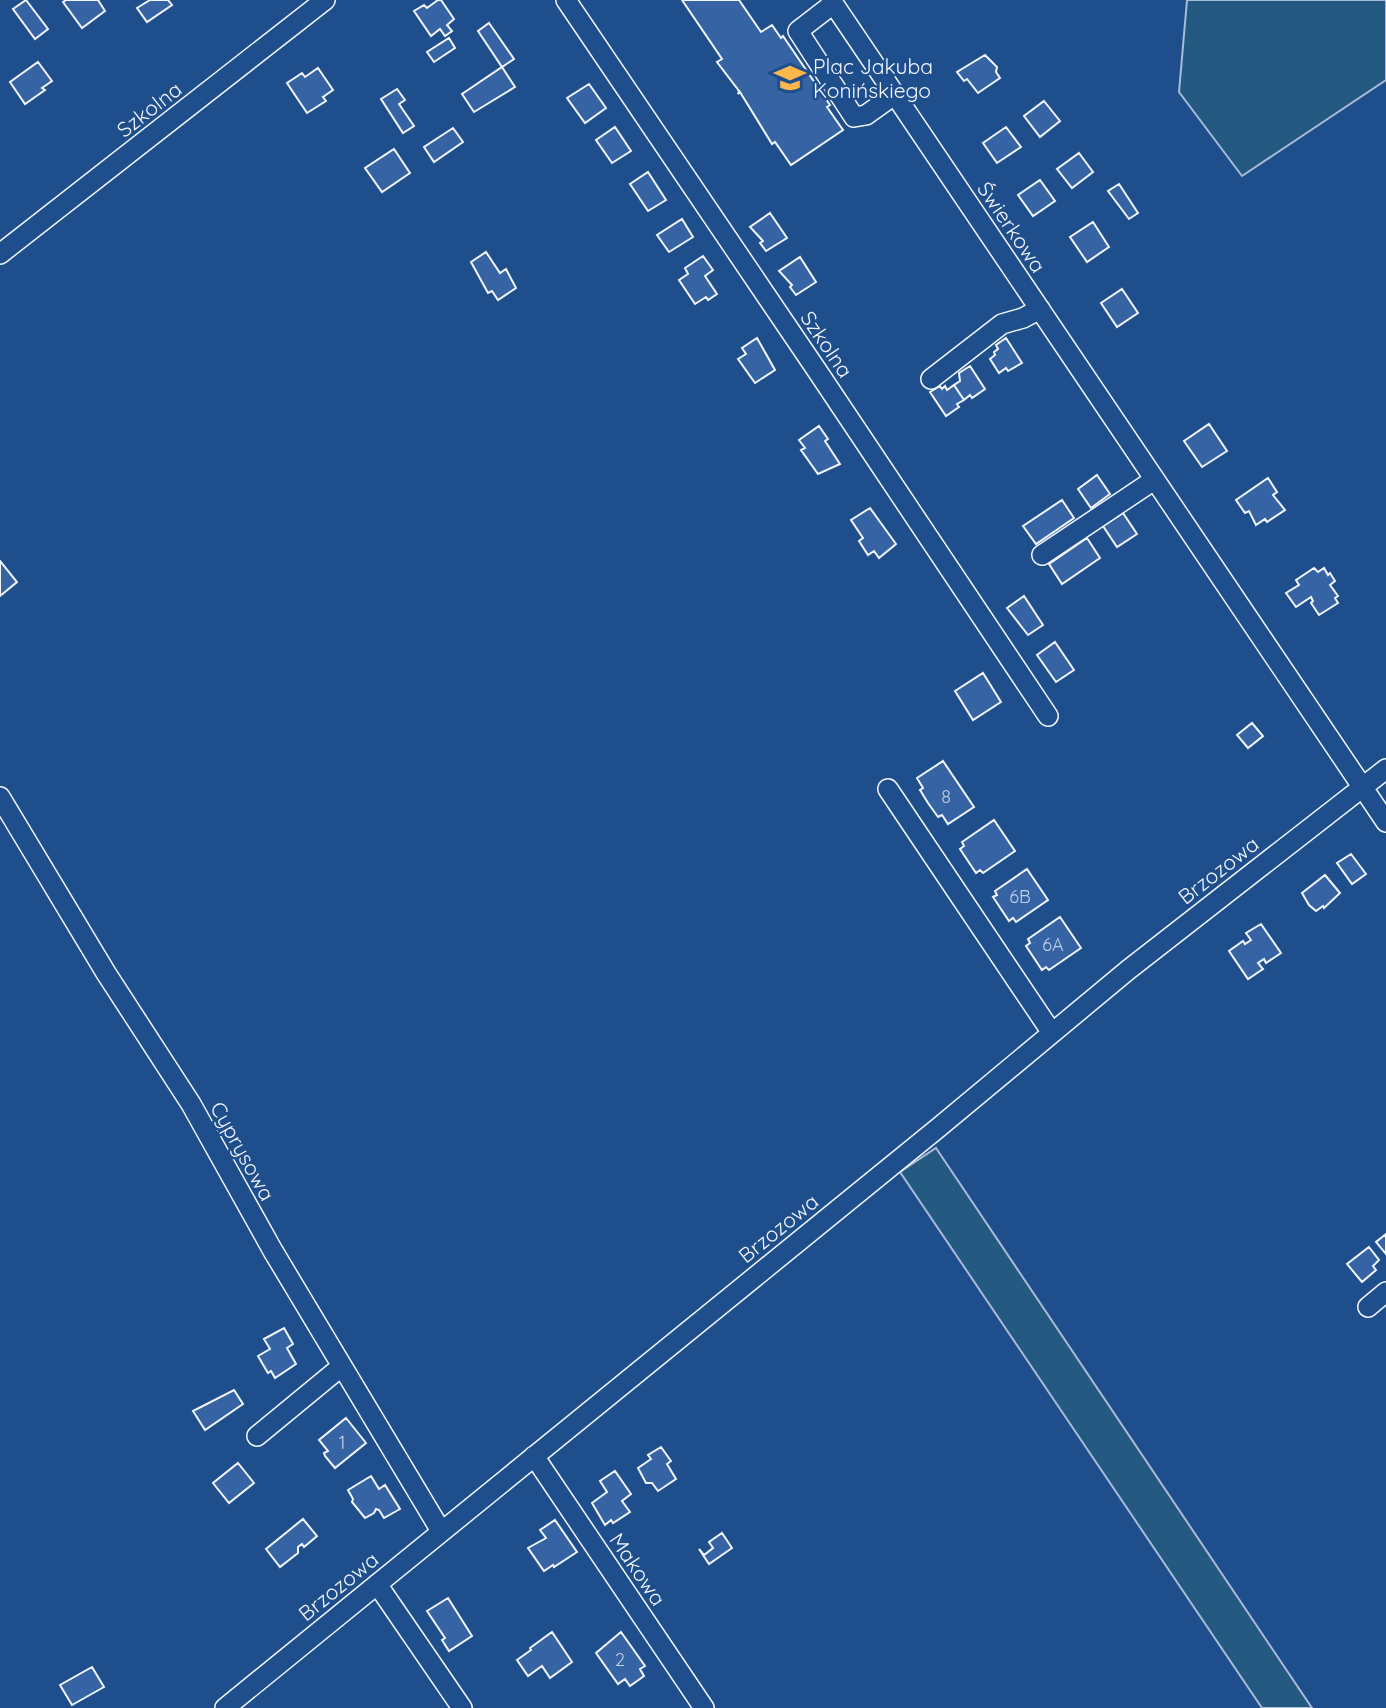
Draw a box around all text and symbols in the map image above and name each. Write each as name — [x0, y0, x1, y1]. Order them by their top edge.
place label: Plac Jakuba Konińskiego — [813, 53, 933, 103]
school or university icon: Plac Jakuba Konińskiego — [773, 61, 807, 95]
street label: Szkolna — [111, 76, 187, 142]
street label: Świerkowa — [972, 177, 1052, 277]
street label: Szkolna — [795, 306, 859, 382]
house number: 8 — [941, 785, 951, 808]
street label: Brzozowa — [1172, 830, 1264, 910]
house number: 6B — [1009, 885, 1031, 908]
house number: 6A — [1042, 933, 1064, 956]
street label: Cyprysowa — [205, 1097, 281, 1205]
street label: Brzozowa — [733, 1188, 823, 1268]
house number: 1 — [339, 1431, 345, 1454]
street label: Makowa — [604, 1528, 672, 1610]
street label: Brzozowa — [293, 1546, 383, 1626]
house number: 2 — [615, 1648, 625, 1671]

